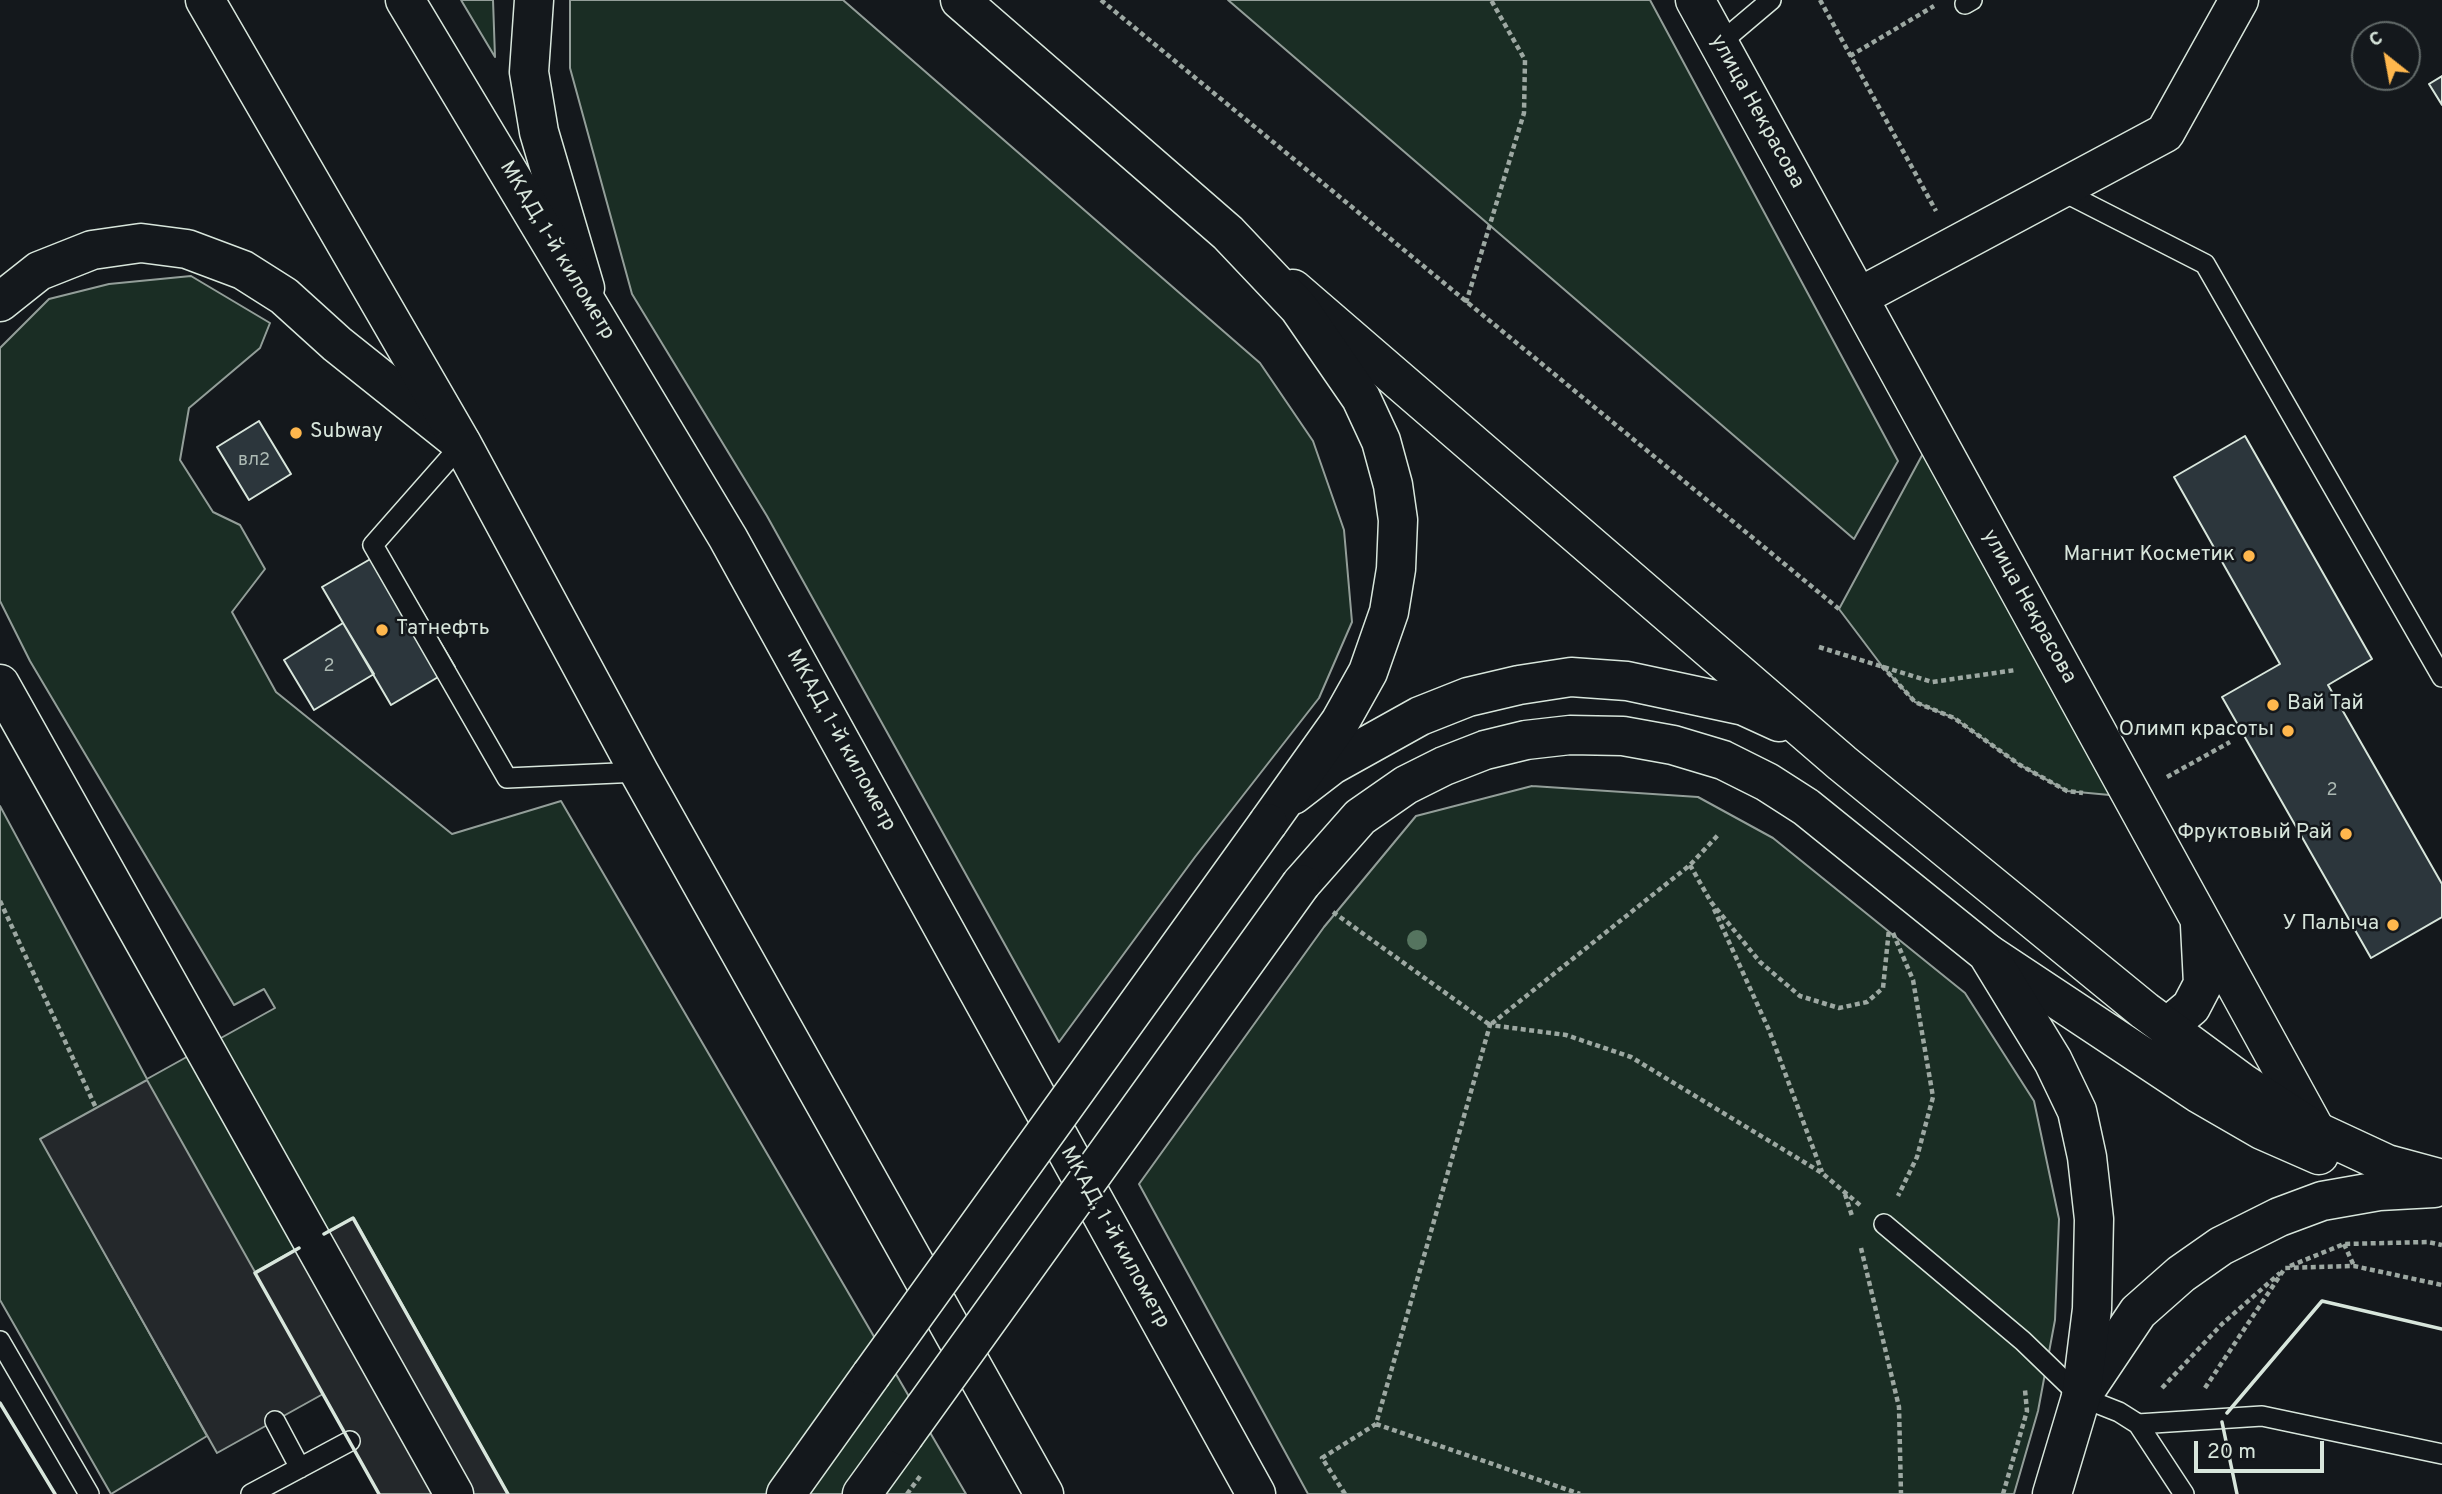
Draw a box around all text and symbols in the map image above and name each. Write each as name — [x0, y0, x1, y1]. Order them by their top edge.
north arrow — [2351, 21, 2421, 91]
text: С — [2365, 26, 2388, 53]
street label: улица Некрасова — [1703, 31, 1809, 193]
street label: МКАД, 1-й километр — [493, 157, 619, 345]
place label: Subway — [310, 420, 383, 446]
marker: Subway — [288, 425, 304, 441]
house number: вл2 — [238, 450, 270, 472]
street label: улица Некрасова — [1975, 526, 2081, 688]
place label: Магнит Косметик — [2064, 543, 2235, 569]
marker: Магнит Косметик — [2241, 548, 2257, 564]
place label: Татнефть — [396, 617, 490, 643]
marker: Татнефть — [374, 622, 390, 638]
street label: МКАД, 1-й километр — [780, 646, 900, 836]
house number: 2 — [323, 656, 335, 678]
place label: Вай Тай — [2287, 692, 2364, 718]
marker: Вай Тай — [2265, 697, 2281, 713]
place label: Олимп красоты — [2119, 718, 2274, 744]
marker: Олимп красоты — [2280, 723, 2296, 739]
house number: 2 — [2326, 780, 2338, 802]
place label: Фруктовый Рай — [2177, 821, 2332, 847]
marker: Фруктовый Рай — [2338, 826, 2354, 842]
place label: У Палыча — [2283, 912, 2379, 938]
marker: У Палыча — [2385, 917, 2401, 933]
street label: МКАД, 1-й километр — [1054, 1143, 1174, 1333]
scale bar — [2197, 1428, 2326, 1472]
text: 20 m — [2207, 1439, 2256, 1466]

